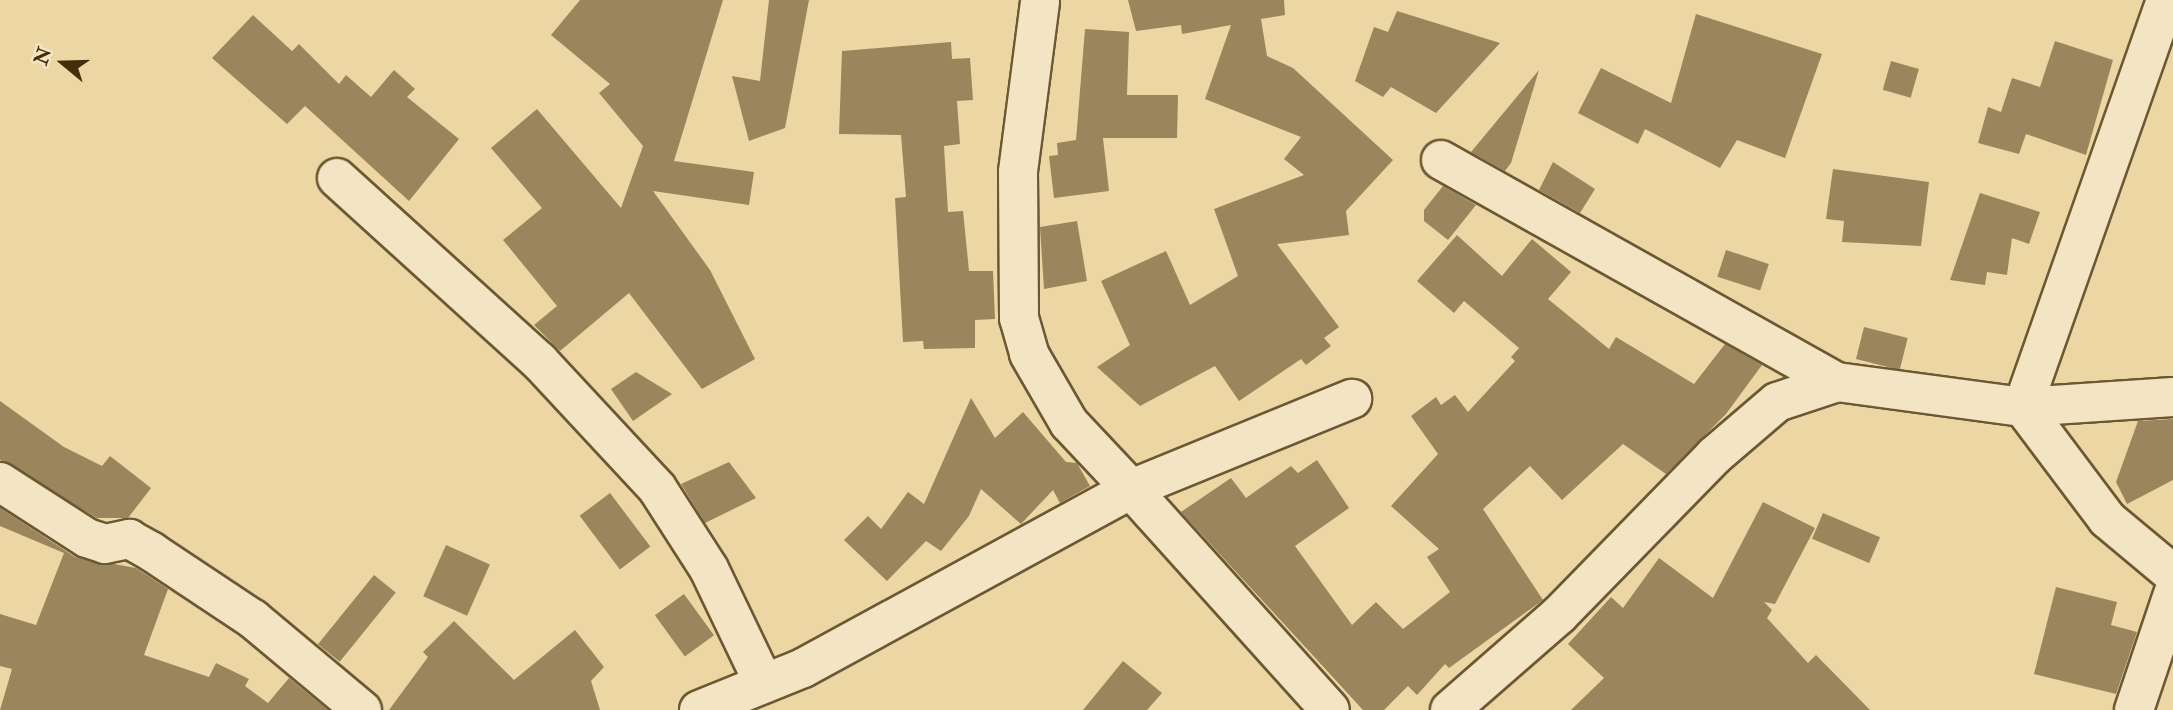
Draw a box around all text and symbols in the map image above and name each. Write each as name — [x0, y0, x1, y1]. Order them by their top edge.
north arrow — [28, 28, 98, 98]
text: N — [29, 44, 57, 68]

